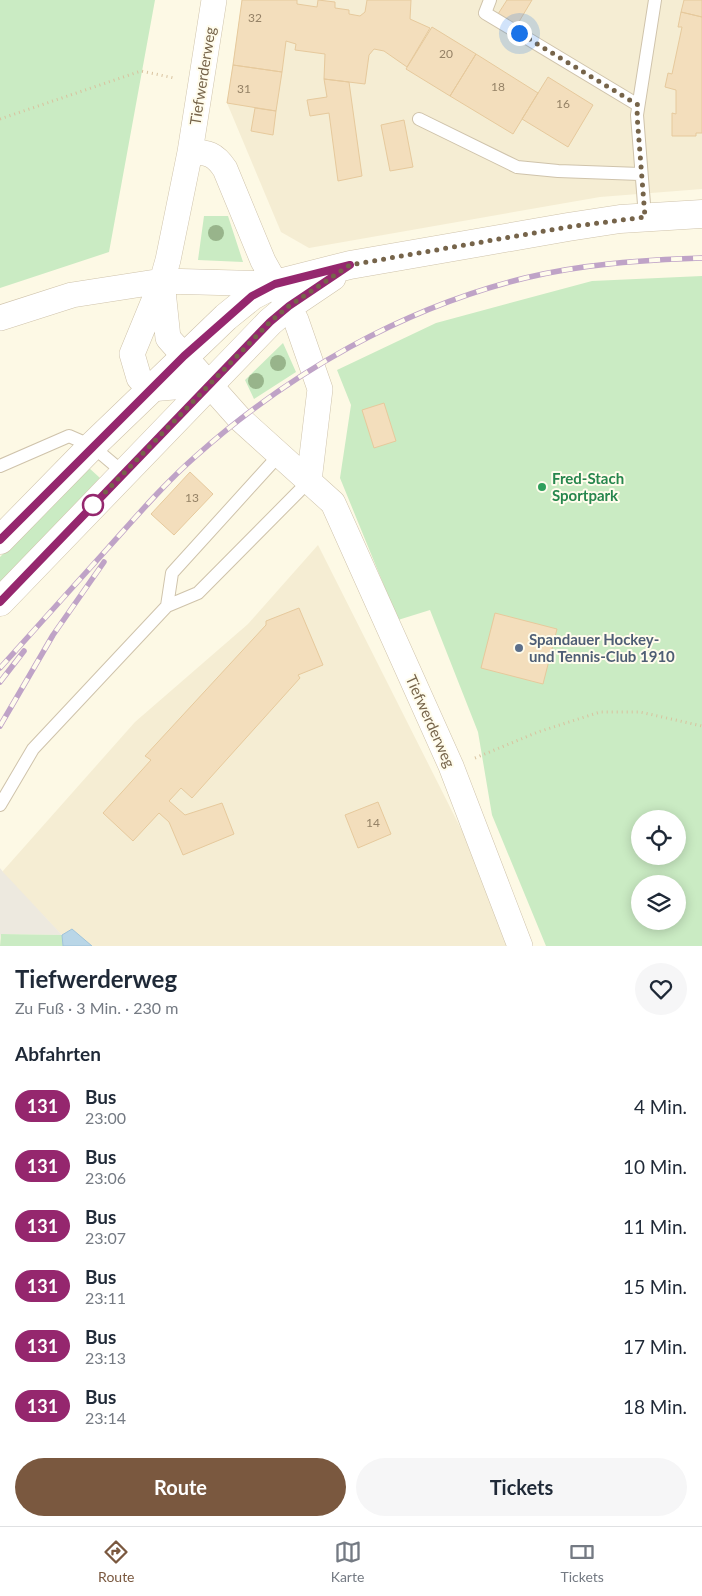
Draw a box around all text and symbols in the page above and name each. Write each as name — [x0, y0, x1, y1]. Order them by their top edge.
house number: 32 — [248, 10, 262, 25]
your location — [507, 21, 532, 46]
street label: Tiefwerderweg — [185, 25, 219, 127]
house number: 20 — [439, 46, 453, 61]
house number: 18 — [491, 79, 505, 94]
house number: 31 — [237, 81, 251, 96]
house number: 16 — [556, 96, 570, 111]
place label: Fred-Stach Sportpark — [552, 469, 624, 504]
marker: Fred-Stach Sportpark — [536, 481, 548, 493]
house number: 13 — [185, 490, 199, 505]
unlabelled marker — [82, 494, 104, 516]
place label: Spandauer Hockey- und Tennis-Club 1910 — [529, 630, 675, 665]
marker: Spandauer Hockey- und Tennis-Club 1910 — [513, 642, 525, 654]
street label: Tiefwerderweg — [403, 672, 460, 770]
map controls — [631, 810, 686, 930]
button: locate — [631, 810, 686, 865]
house number: 14 — [366, 815, 380, 830]
button: layers — [631, 875, 686, 930]
button: heart — [635, 963, 687, 1015]
text: Tiefwerderweg — [15, 964, 177, 993]
text: Zu Fuß · 3 Min. · 230 m — [15, 998, 178, 1017]
text: Abfahrten — [15, 1042, 101, 1065]
text: Bus — [85, 1085, 116, 1108]
text: 131 — [27, 1095, 58, 1117]
text: 4 Min. — [634, 1095, 687, 1118]
text: 23:00 — [85, 1108, 126, 1127]
text: Bus — [85, 1145, 116, 1168]
text: 131 — [27, 1155, 58, 1177]
text: 10 Min. — [623, 1155, 687, 1178]
text: 23:06 — [85, 1168, 126, 1187]
text: Bus — [85, 1205, 116, 1228]
text: 131 — [27, 1215, 58, 1237]
text: 11 Min. — [623, 1215, 687, 1238]
text: 23:07 — [85, 1228, 126, 1247]
text: Bus — [85, 1265, 116, 1288]
text: 131 — [27, 1275, 58, 1297]
text: 15 Min. — [623, 1275, 687, 1298]
text: 23:11 — [85, 1288, 126, 1307]
text: Bus — [85, 1325, 116, 1348]
text: 131 — [27, 1335, 58, 1357]
text: 17 Min. — [623, 1335, 687, 1358]
text: 23:13 — [85, 1348, 126, 1367]
text: Bus — [85, 1385, 116, 1408]
text: 131 — [27, 1395, 58, 1417]
text: 18 Min. — [623, 1395, 687, 1418]
text: 23:14 — [85, 1408, 126, 1427]
button: Route — [15, 1458, 346, 1516]
button: Tickets — [356, 1458, 687, 1516]
tab: Route — [98, 1538, 135, 1585]
tab: Karte — [331, 1538, 364, 1585]
tab: Tickets — [561, 1538, 604, 1585]

